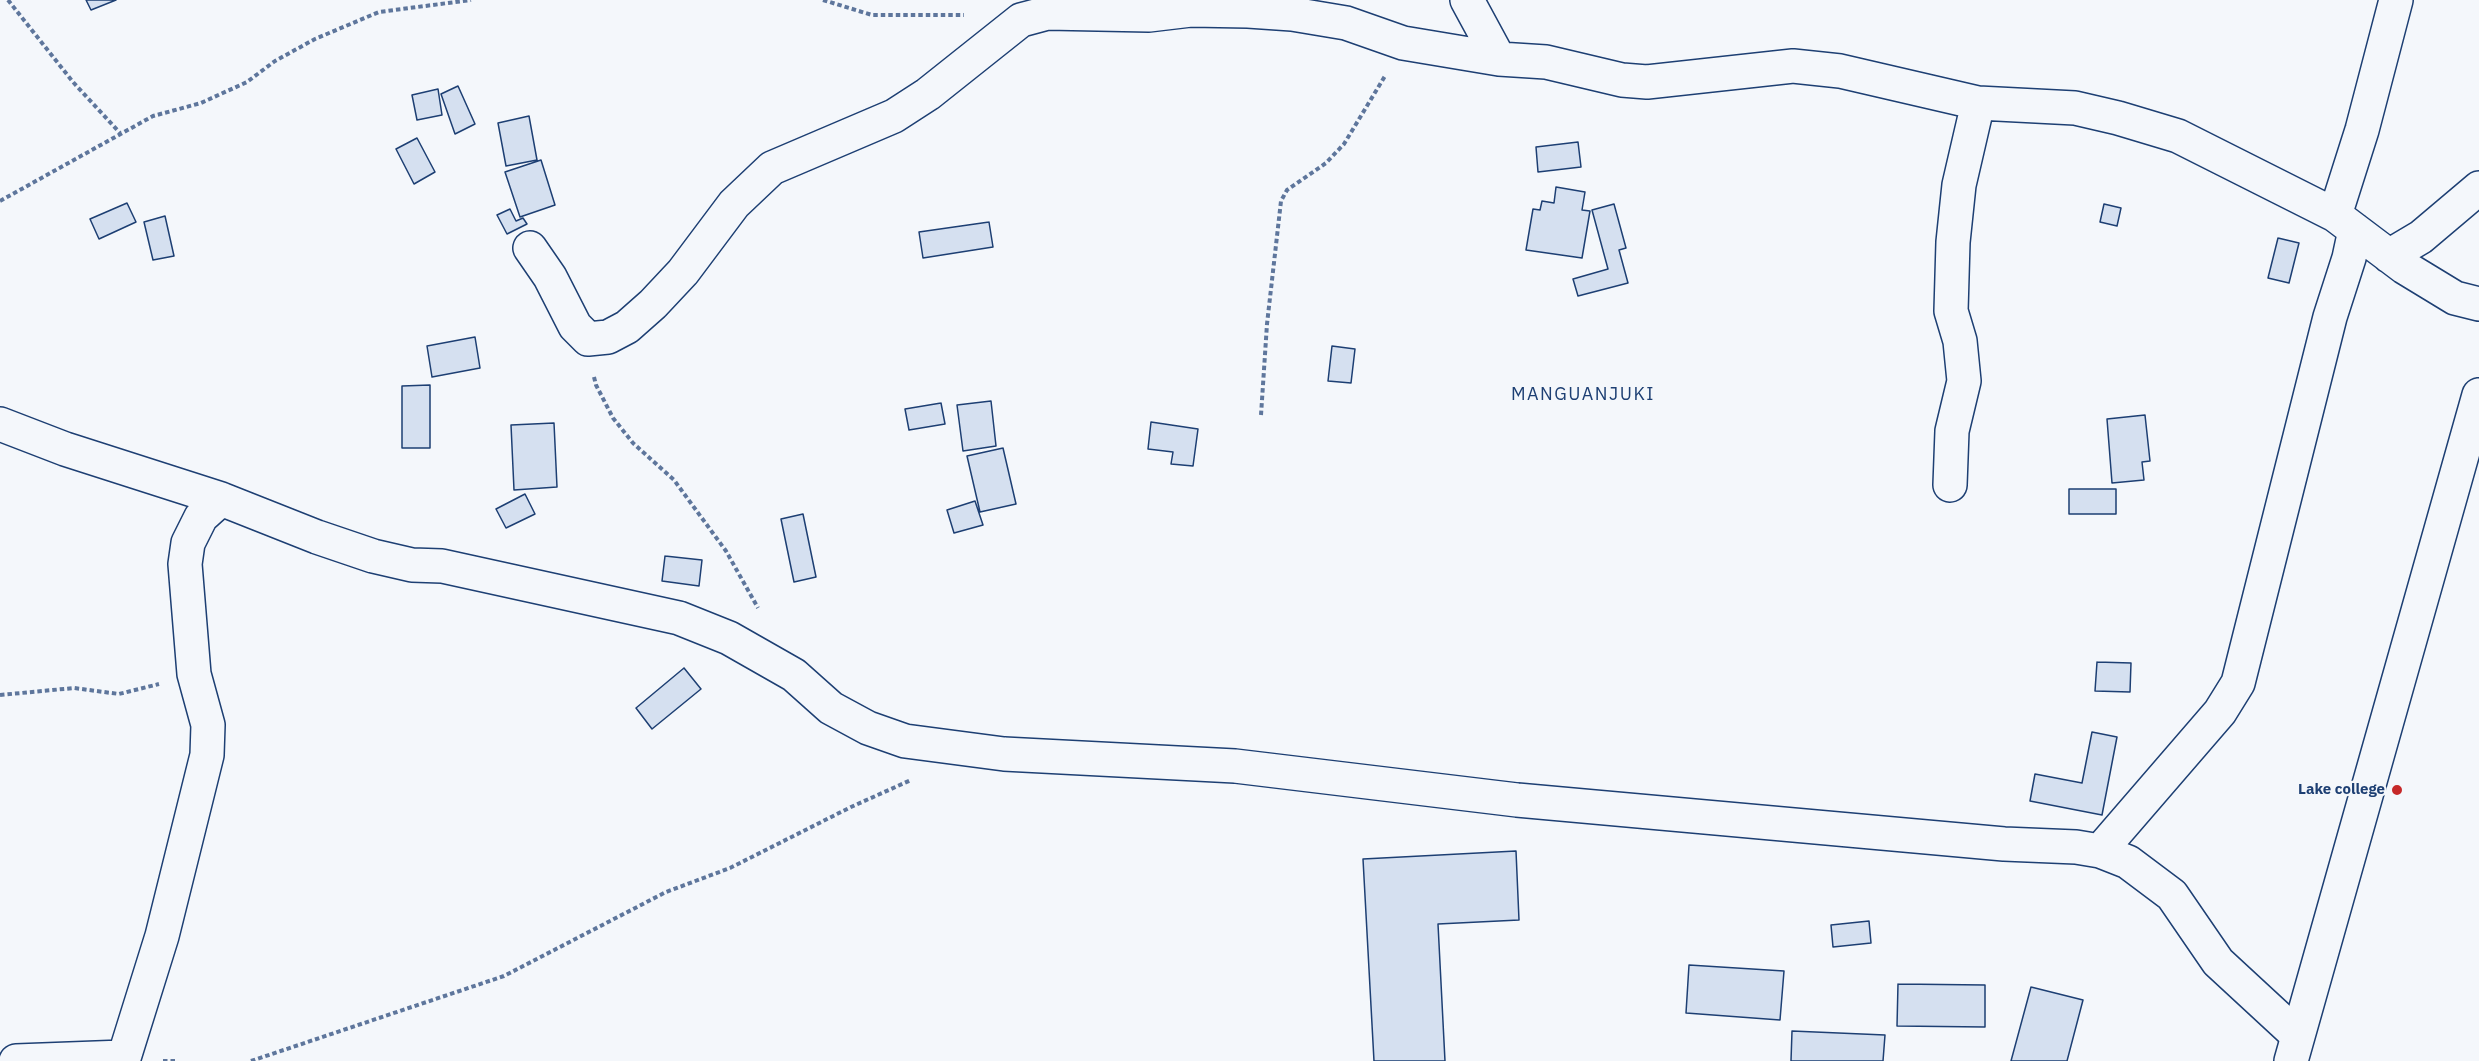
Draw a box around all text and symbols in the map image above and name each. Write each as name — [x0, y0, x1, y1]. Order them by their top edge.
district label: MANGUANJUKI — [1511, 384, 1655, 406]
place label: Lake college — [2298, 781, 2385, 799]
marker: Lake college — [2390, 783, 2404, 797]

